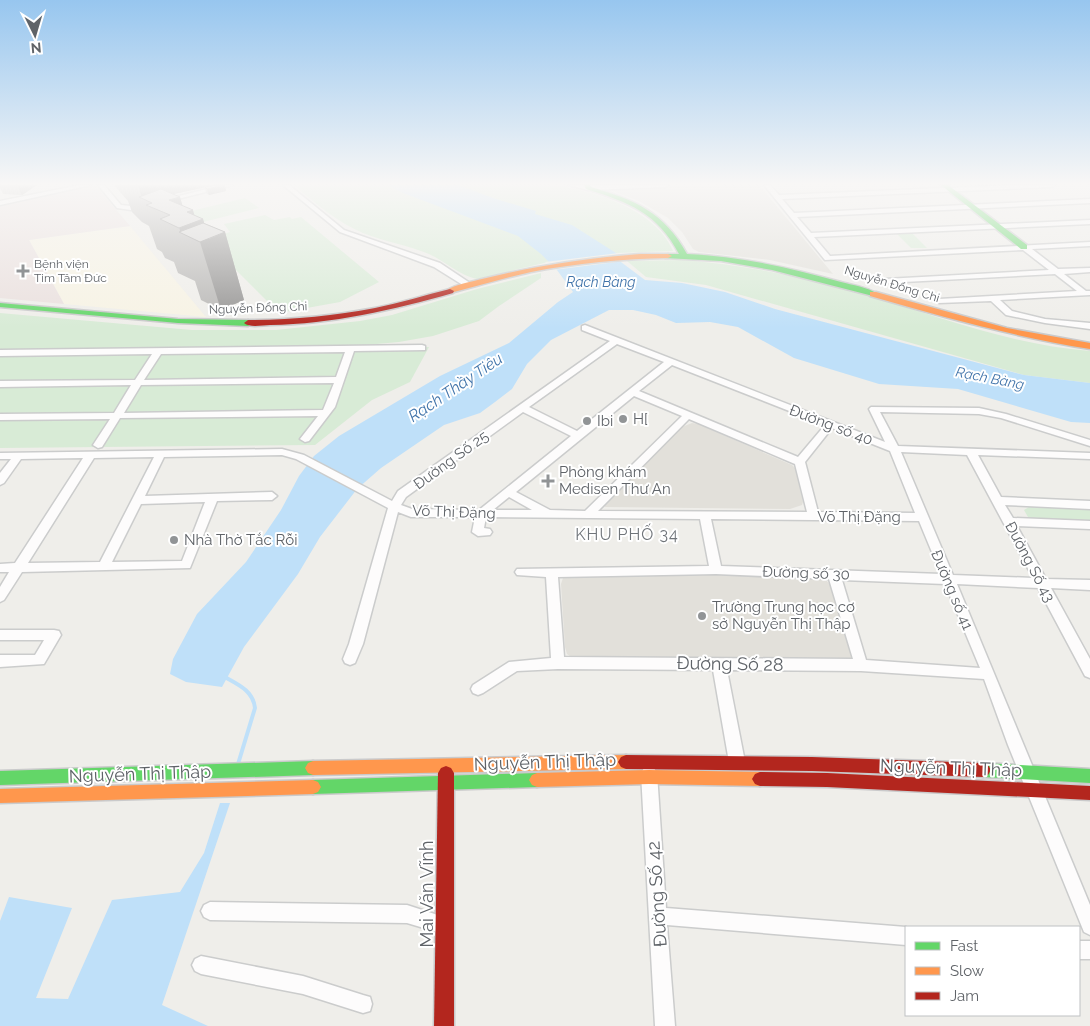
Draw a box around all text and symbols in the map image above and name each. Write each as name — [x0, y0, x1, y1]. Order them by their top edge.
north arrow — [10, 10, 60, 60]
text: N — [30, 40, 42, 56]
place label: Bệnh viện Tim Tâm Đức — [34, 257, 107, 285]
street label: Nguyễn Đổng Chi — [843, 263, 941, 305]
marker: Bệnh viện Tim Tâm Đức — [16, 264, 30, 278]
water label: Rạch Bàng — [566, 274, 636, 290]
street label: Nguyễn Đổng Chi — [209, 299, 307, 317]
water label: Rạch Thầy Tiêu — [405, 349, 506, 426]
water label: Rạch Bàng — [954, 364, 1026, 392]
street label: Đường số 40 — [787, 401, 875, 449]
place label: H[ — [633, 410, 648, 428]
place label: Ibi — [597, 412, 613, 430]
marker: H[ — [617, 413, 629, 425]
marker: Ibi — [581, 415, 593, 427]
street label: Đường Số 25 — [410, 427, 492, 493]
place label: Phòng khám Medisen Thư An — [559, 463, 671, 498]
marker: Phòng khám Medisen Thư An — [541, 474, 555, 488]
street label: Võ Thị Đặng — [412, 502, 496, 522]
street label: Võ Thị Đặng — [817, 508, 901, 526]
street label: Đường Số 43 — [1001, 519, 1059, 605]
district label: KHU PHỐ 34 — [575, 523, 679, 544]
place label: Nhà Thờ Tắc Rỗi — [184, 531, 297, 549]
marker: Nhà Thờ Tắc Rỗi — [168, 534, 180, 546]
street label: Đường số 41 — [927, 547, 977, 633]
street label: Đường số 30 — [762, 562, 850, 584]
place label: Trường Trung học cơ sở Nguyễn Thị Thập — [712, 598, 855, 633]
marker: Trường Trung học cơ sở Nguyễn Thị Thập — [696, 610, 708, 622]
street label: Đường Số 28 — [676, 652, 784, 675]
street label: Nguyễn Thị Thập — [474, 749, 616, 774]
street label: Nguyễn Thị Thập — [880, 755, 1022, 780]
street label: Nguyễn Thị Thập — [69, 761, 211, 786]
street label: Đường Số 42 — [642, 840, 671, 948]
street label: Mai Văn Vĩnh — [416, 841, 437, 947]
legend — [905, 926, 1080, 1016]
text: Fast — [950, 937, 978, 955]
text: Slow — [950, 962, 984, 980]
text: Jam — [950, 987, 979, 1005]

